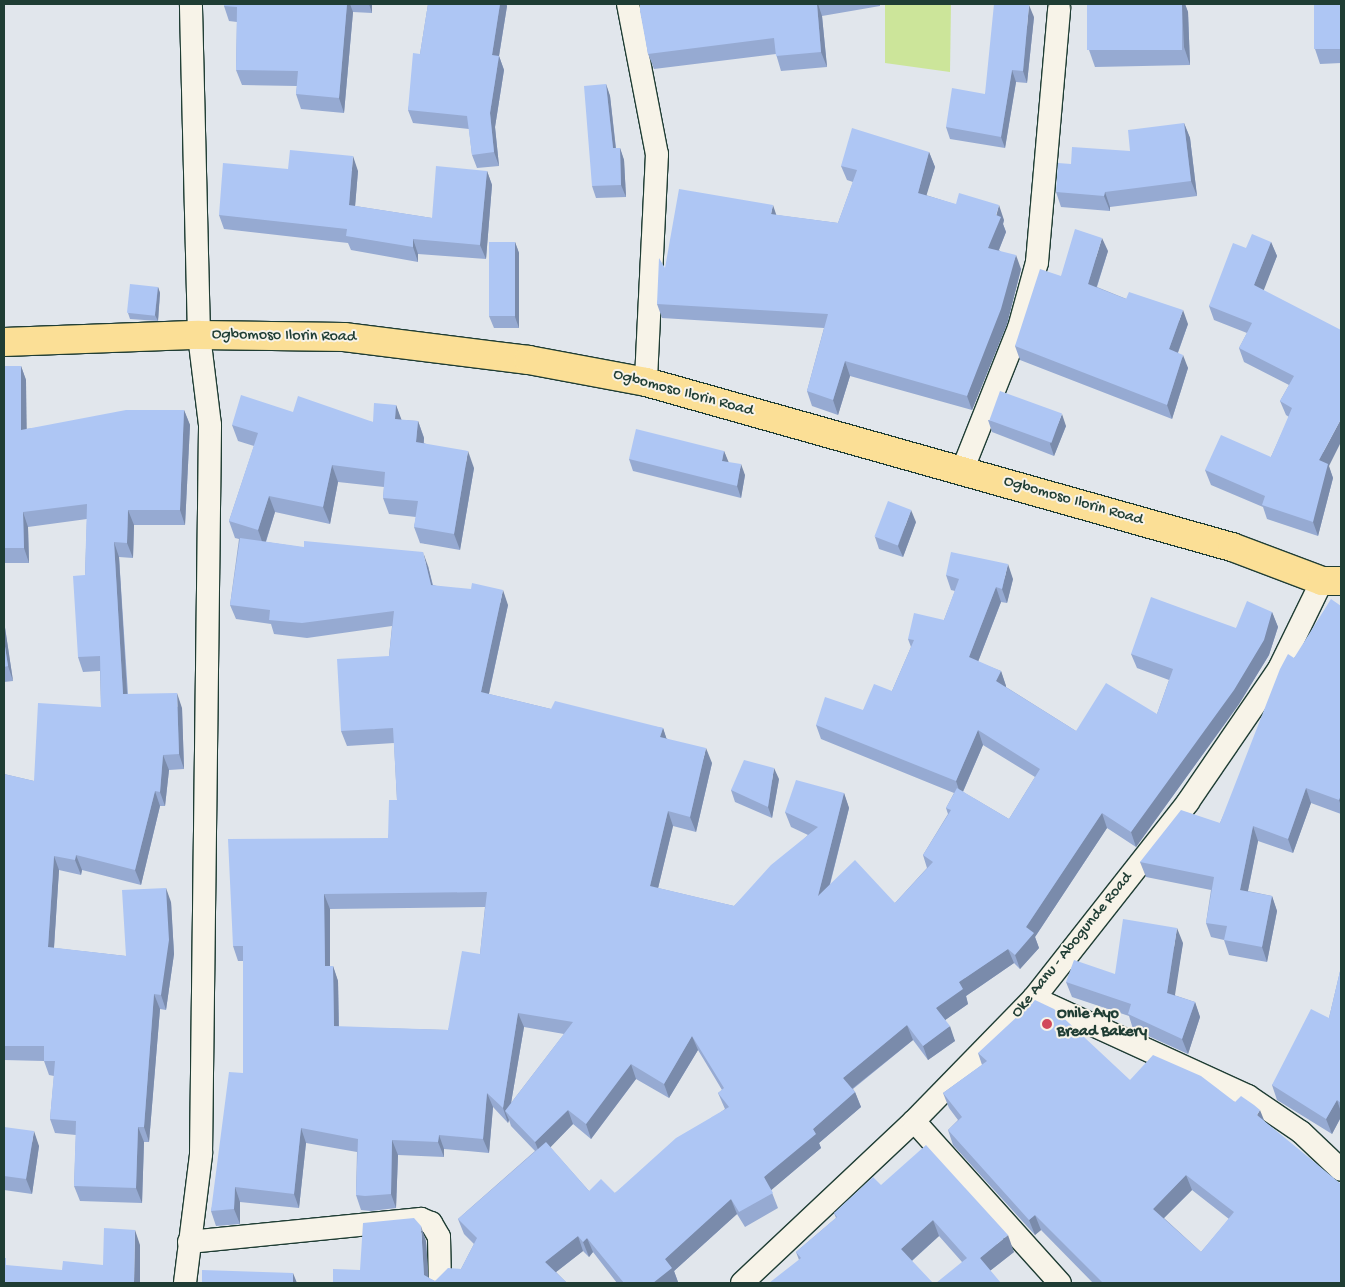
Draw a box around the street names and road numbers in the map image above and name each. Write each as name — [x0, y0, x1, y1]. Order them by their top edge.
street label: Ogbomoso Ilorin Road — [212, 326, 356, 348]
street label: Ogbomoso Ilorin Road — [611, 366, 755, 422]
street label: Ogbomoso Ilorin Road — [1001, 473, 1145, 531]
street label: Oke Aanu - Abogunde Road — [1008, 869, 1138, 1023]

